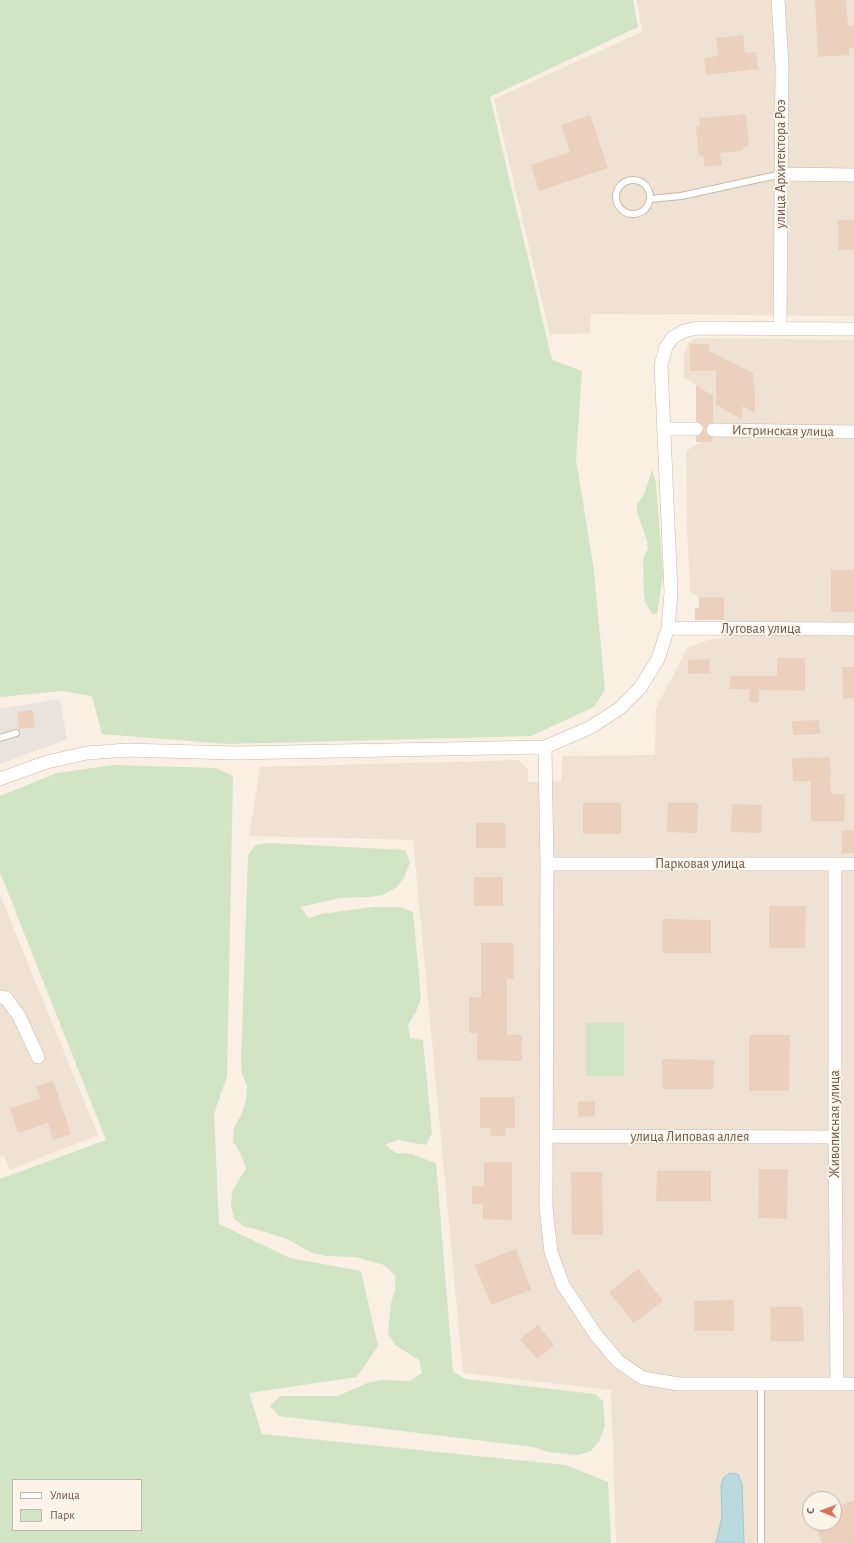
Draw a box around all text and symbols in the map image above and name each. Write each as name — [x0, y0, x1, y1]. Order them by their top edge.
street label: улица Архитектора Роэ — [773, 100, 789, 228]
street label: Истринская улица — [732, 422, 834, 440]
street label: Луговая улица — [721, 621, 801, 637]
street label: Парковая улица — [655, 856, 745, 872]
street label: Живописная улица — [827, 1070, 843, 1178]
street label: улица Липовая аллея — [631, 1129, 749, 1145]
legend — [12, 1479, 142, 1531]
text: Улица — [50, 1489, 80, 1501]
north arrow — [802, 1491, 842, 1531]
text: С — [805, 1508, 816, 1514]
text: Парк — [50, 1509, 75, 1521]

